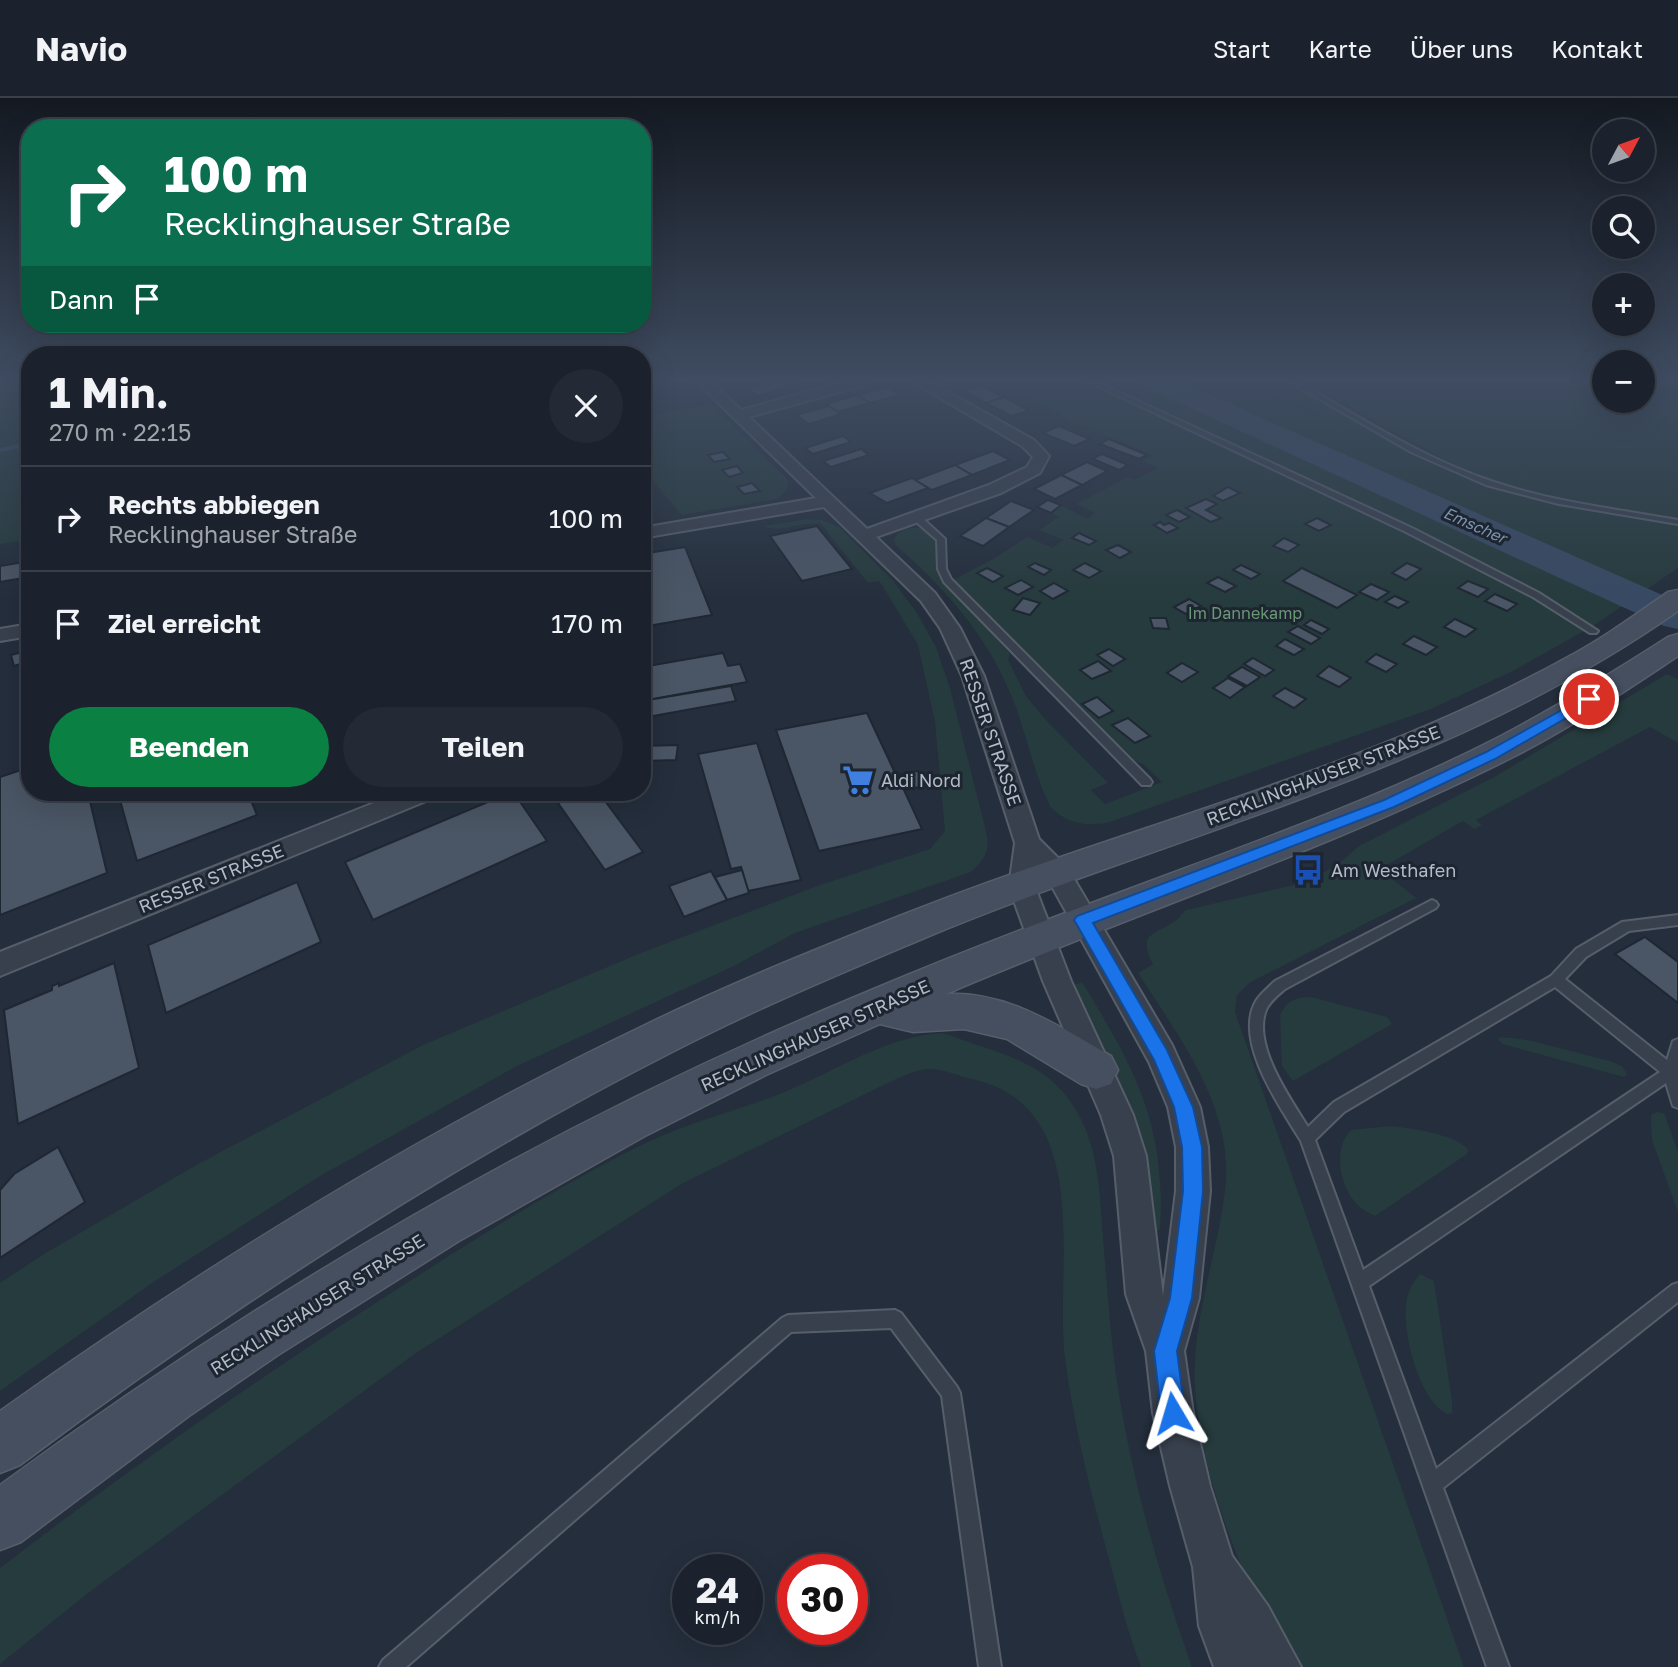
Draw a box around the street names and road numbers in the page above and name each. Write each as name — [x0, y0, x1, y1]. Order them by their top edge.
street label: RESSER STRASSE — [955, 655, 1027, 809]
street label: RECKLINGHAUSER STRASSE — [1203, 720, 1443, 830]
street label: RESSER STRASSE — [135, 839, 287, 917]
street label: RECKLINGHAUSER STRASSE — [697, 974, 933, 1096]
street label: RECKLINGHAUSER STRASSE — [206, 1229, 428, 1379]

